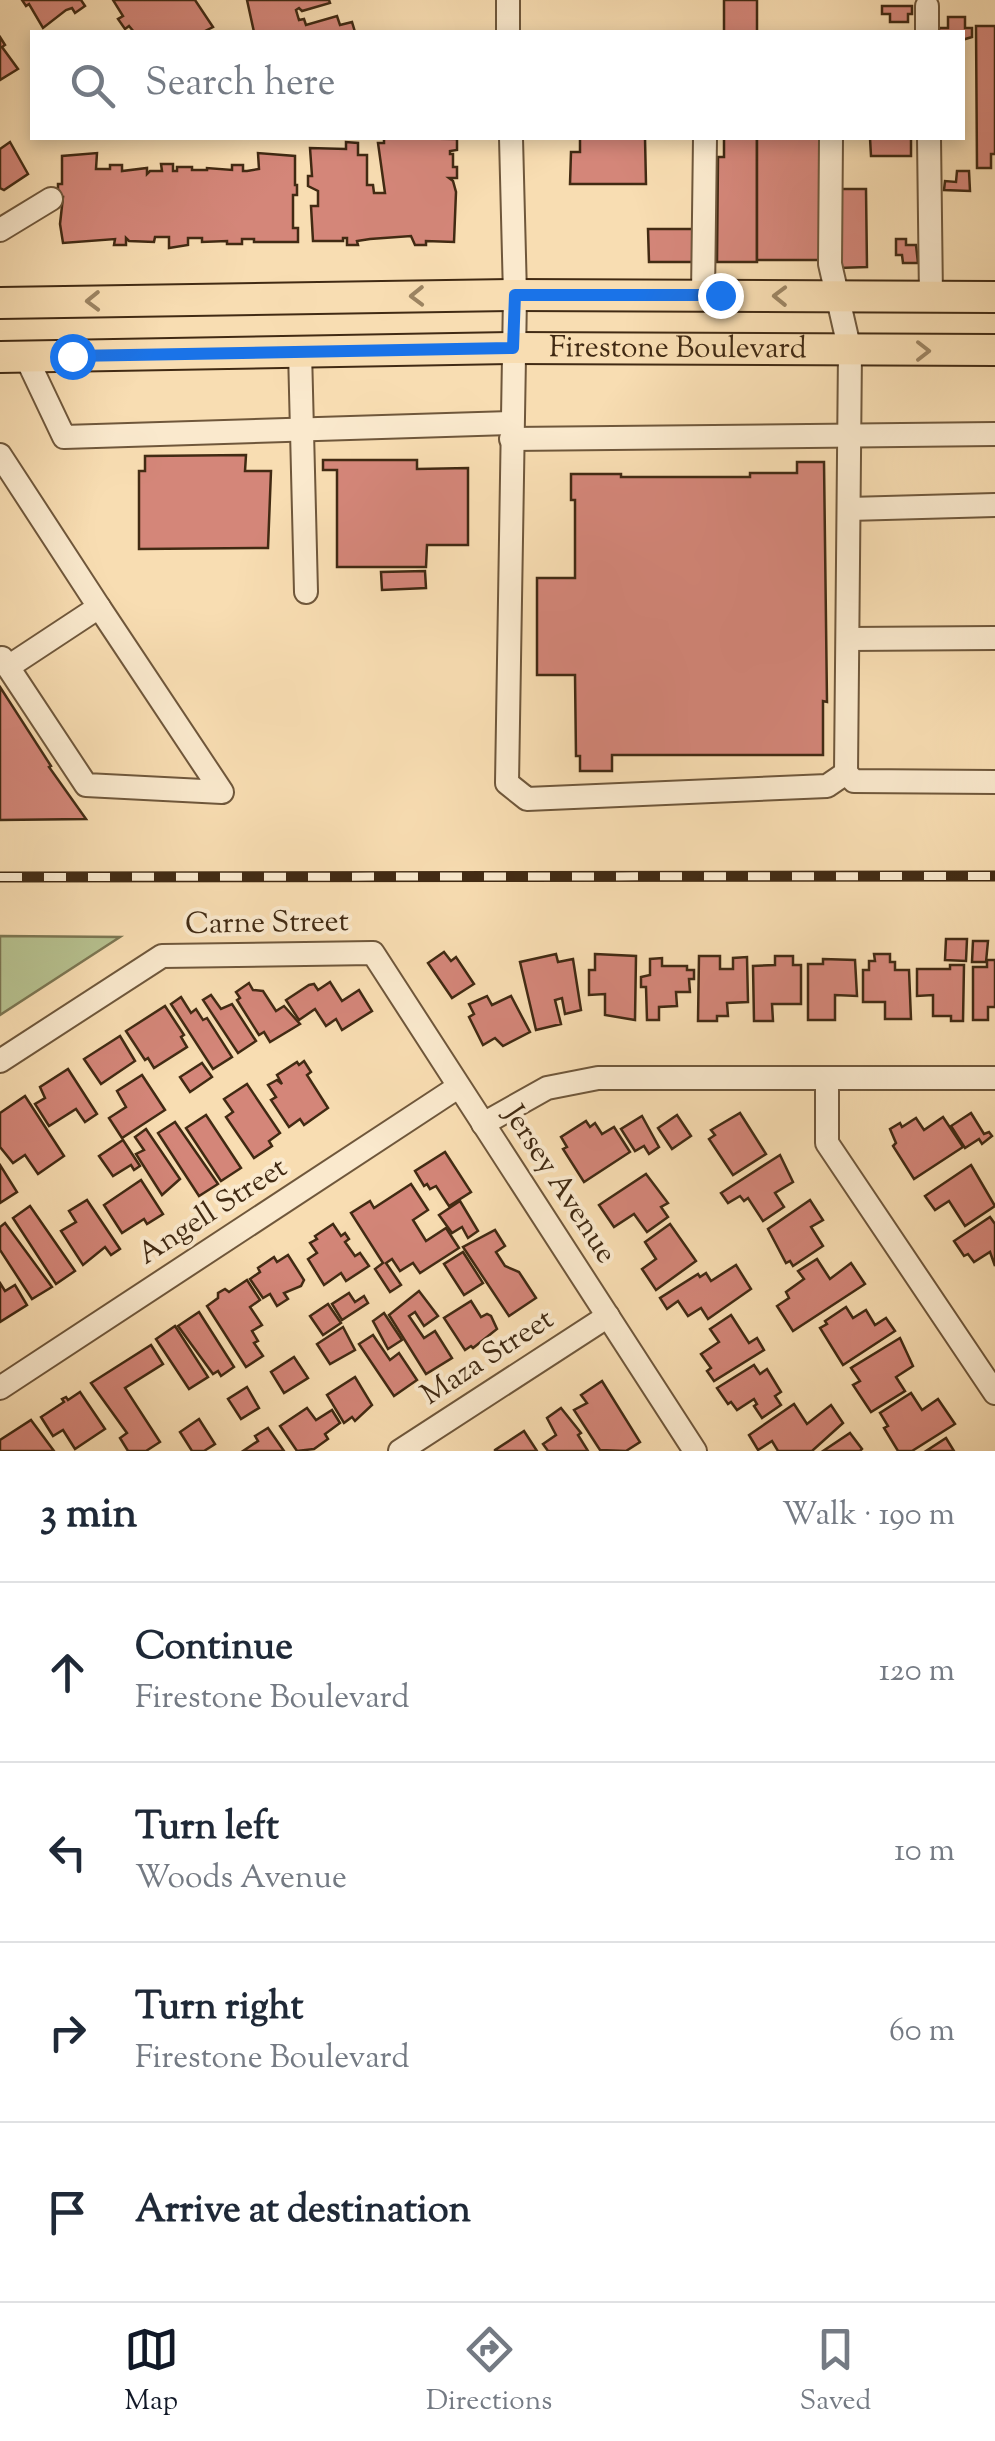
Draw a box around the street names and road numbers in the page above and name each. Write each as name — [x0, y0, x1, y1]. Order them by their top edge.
street label: Firestone Boulevard — [549, 327, 807, 371]
street label: Carne Street — [185, 901, 349, 947]
street label: Jersey Avenue — [491, 1096, 626, 1273]
street label: Angell Street — [130, 1147, 296, 1277]
street label: Maza Street — [413, 1299, 563, 1417]

